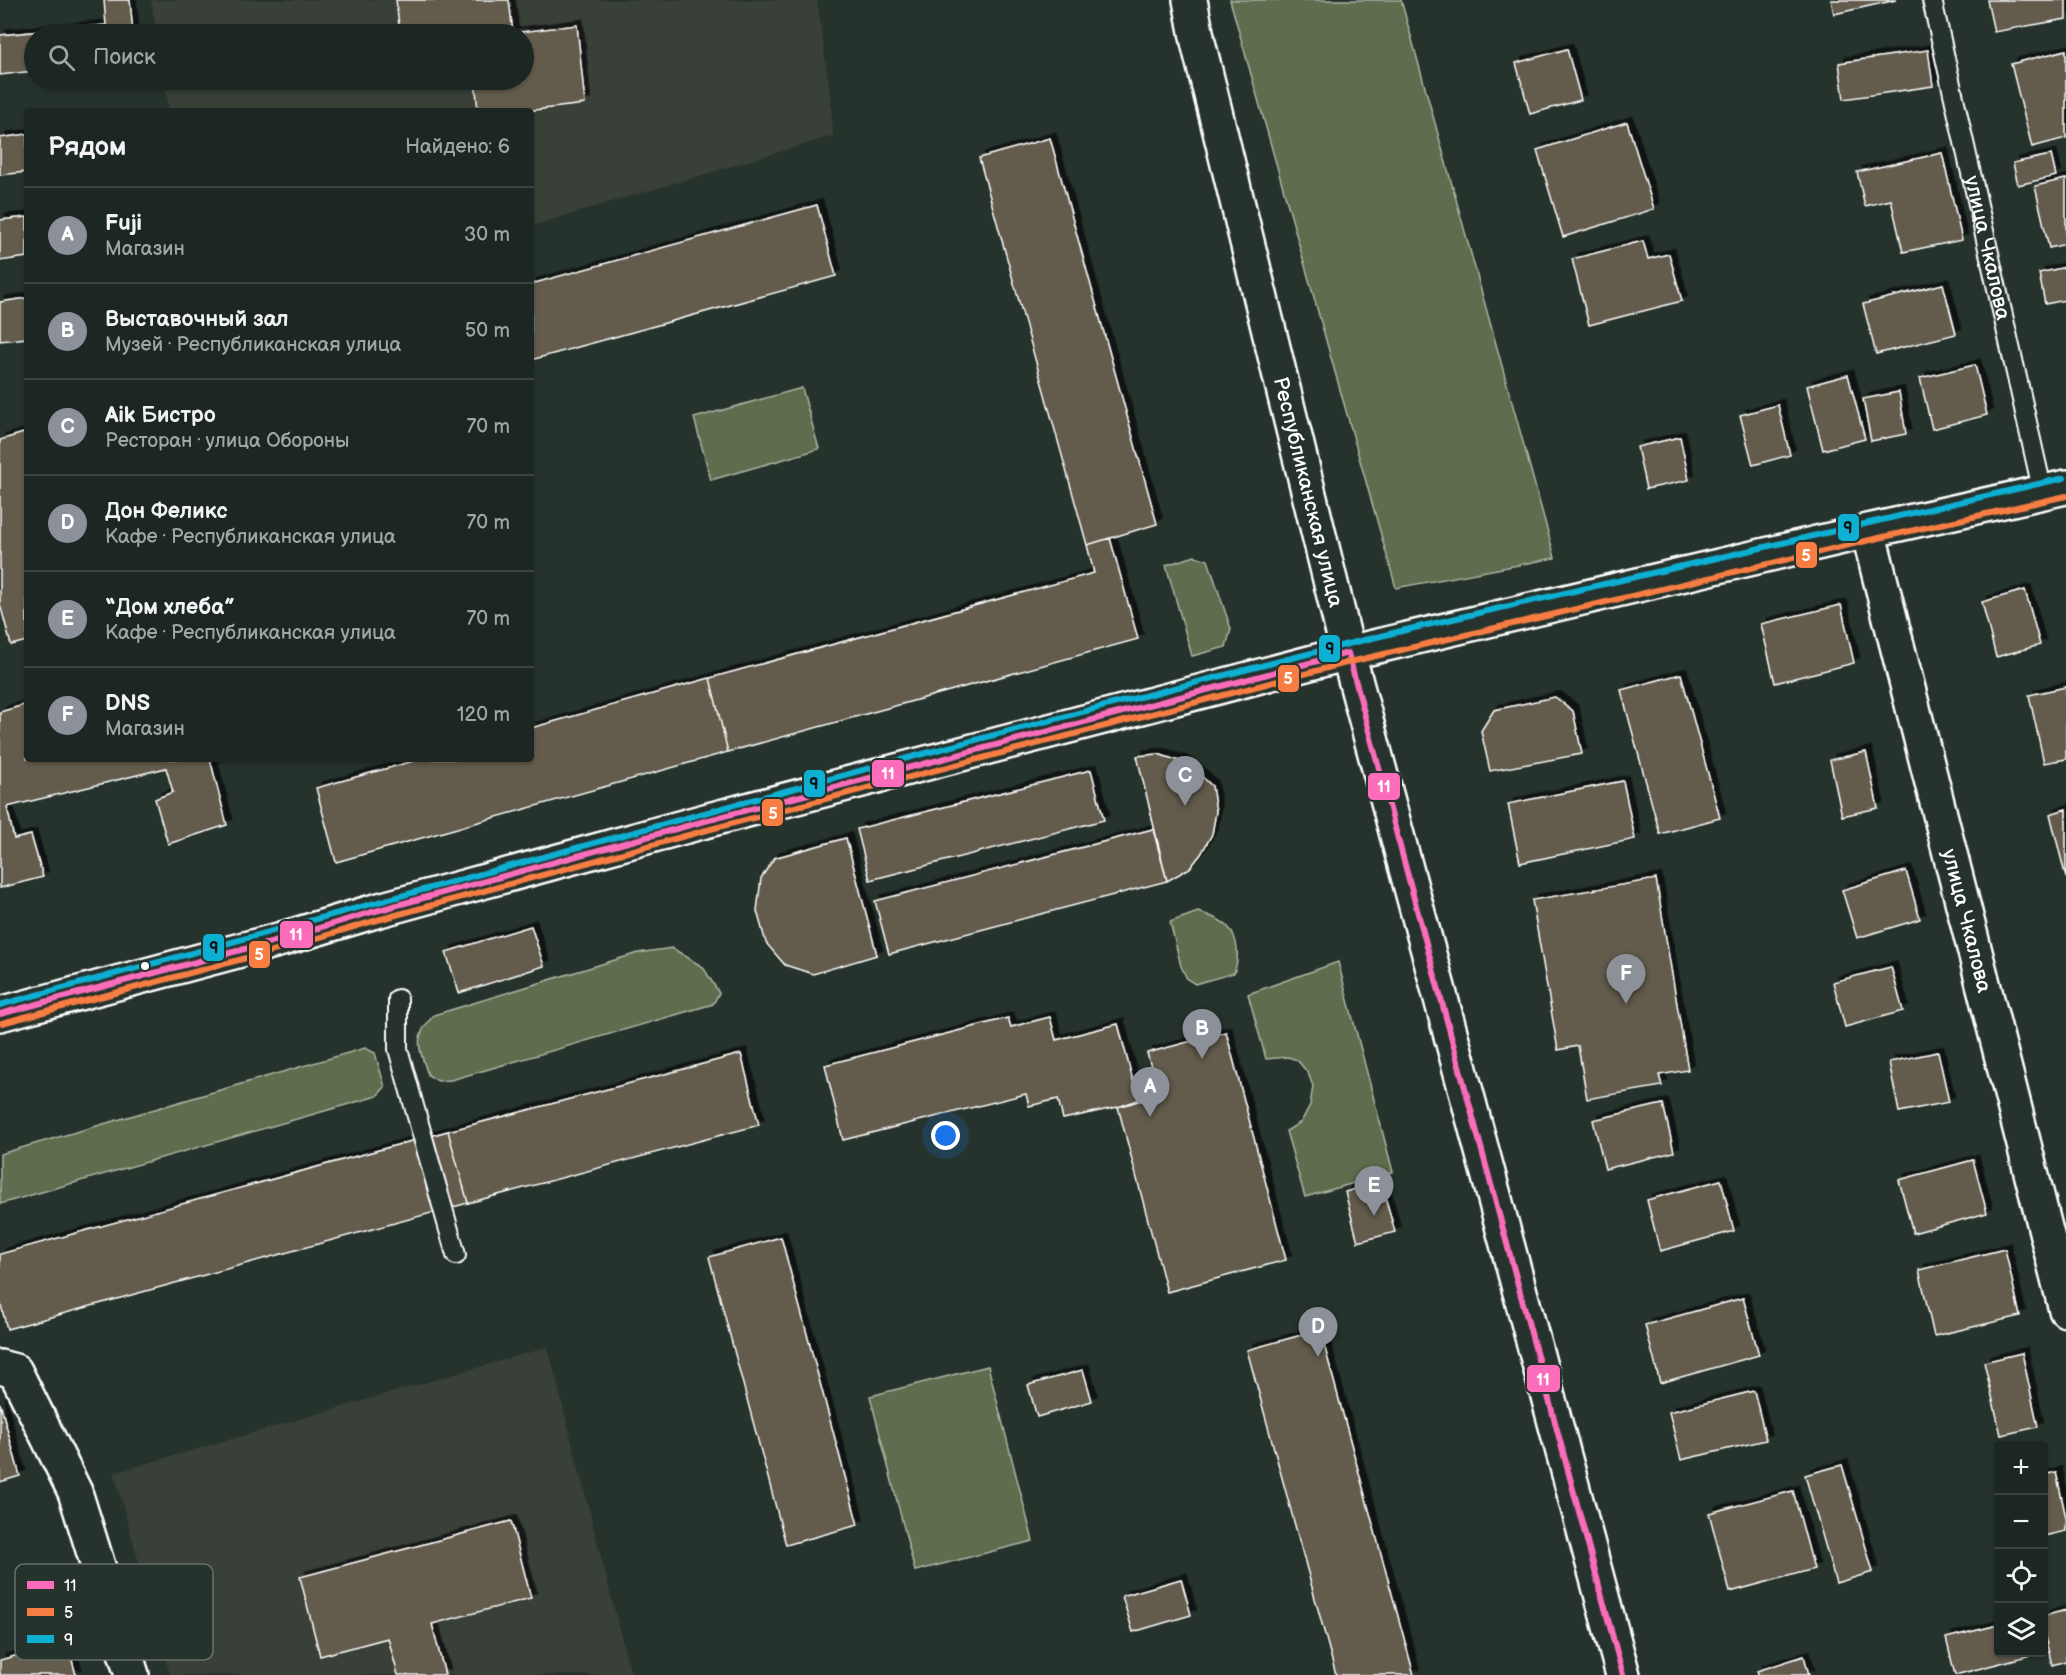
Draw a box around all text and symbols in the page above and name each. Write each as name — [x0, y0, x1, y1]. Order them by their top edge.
search box — [24, 24, 534, 90]
icon: search — [45, 41, 78, 74]
text: Поиск — [93, 44, 156, 71]
text: Рядом — [48, 132, 126, 163]
text: Найдено: 6 — [405, 135, 510, 159]
street label: улица Чкалова — [1959, 173, 2016, 323]
text: Fuji — [105, 210, 142, 237]
text: A — [61, 223, 74, 247]
text: 30 m — [464, 223, 510, 247]
text: Магазин — [105, 237, 185, 261]
text: Выставочный зал — [105, 306, 289, 333]
text: B — [60, 319, 75, 343]
text: 50 m — [465, 319, 510, 343]
text: Музей · Республиканская улица — [105, 333, 401, 357]
street label: Республиканская улица — [1268, 374, 1349, 610]
text: Aik Бистро — [105, 402, 216, 429]
text: C — [60, 415, 75, 439]
text: 70 m — [466, 415, 510, 439]
text: Ресторан · улица Обороны — [105, 429, 349, 453]
text: Дон Феликс — [105, 498, 228, 525]
text: D — [61, 511, 74, 535]
text: 70 m — [466, 511, 510, 535]
line badge: 9 — [1837, 513, 1860, 542]
text: 9 — [1843, 519, 1853, 538]
text: Кафе · Республиканская улица — [105, 525, 396, 549]
line badge: 5 — [1795, 541, 1818, 569]
text: 5 — [1801, 547, 1811, 566]
text: “Дом хлеба” — [105, 594, 235, 621]
text: E — [61, 607, 74, 631]
text: 70 m — [466, 607, 510, 631]
text: Кафе · Республиканская улица — [105, 621, 396, 645]
line badge: 9 — [1318, 634, 1341, 663]
text: 9 — [1325, 640, 1335, 659]
line badge: 5 — [1277, 664, 1300, 693]
text: 5 — [1283, 670, 1293, 689]
text: DNS — [105, 690, 150, 717]
text: F — [61, 703, 74, 727]
text: 120 m — [457, 703, 510, 727]
text: Магазин — [105, 717, 185, 741]
pin: C — [1166, 756, 1204, 806]
line badge: 11 — [871, 759, 905, 788]
text: 11 — [881, 765, 895, 784]
line badge: 9 — [803, 769, 826, 798]
line badge: 11 — [1367, 772, 1401, 801]
text: 9 — [809, 775, 819, 794]
text: 11 — [1377, 778, 1391, 797]
line badge: 5 — [761, 798, 784, 827]
text: 5 — [768, 805, 778, 824]
street label: улица Чкалова — [1937, 846, 1997, 996]
line badge: 11 — [279, 920, 314, 949]
text: 11 — [289, 926, 303, 945]
line badge: 9 — [202, 933, 225, 962]
text: 9 — [209, 939, 219, 958]
line badge: 5 — [248, 940, 271, 969]
text: 5 — [254, 946, 264, 965]
pin: F — [1606, 954, 1646, 1004]
unlabelled marker — [139, 960, 151, 972]
pin: B — [1182, 1010, 1222, 1059]
pin: A — [1130, 1068, 1170, 1117]
your location — [931, 1121, 960, 1150]
pin: E — [1354, 1166, 1394, 1216]
pin: D — [1298, 1308, 1338, 1357]
line badge: 11 — [1526, 1364, 1561, 1393]
text: 11 — [1536, 1371, 1550, 1390]
map controls — [1994, 1441, 2048, 1657]
button: + — [1994, 1441, 2048, 1495]
button: − — [1994, 1495, 2048, 1549]
button: locate — [1994, 1549, 2048, 1603]
legend — [15, 1564, 213, 1660]
text: 11 — [64, 1577, 76, 1596]
button: layers — [1994, 1603, 2048, 1657]
text: 5 — [64, 1604, 73, 1623]
text: 9 — [64, 1631, 73, 1650]

